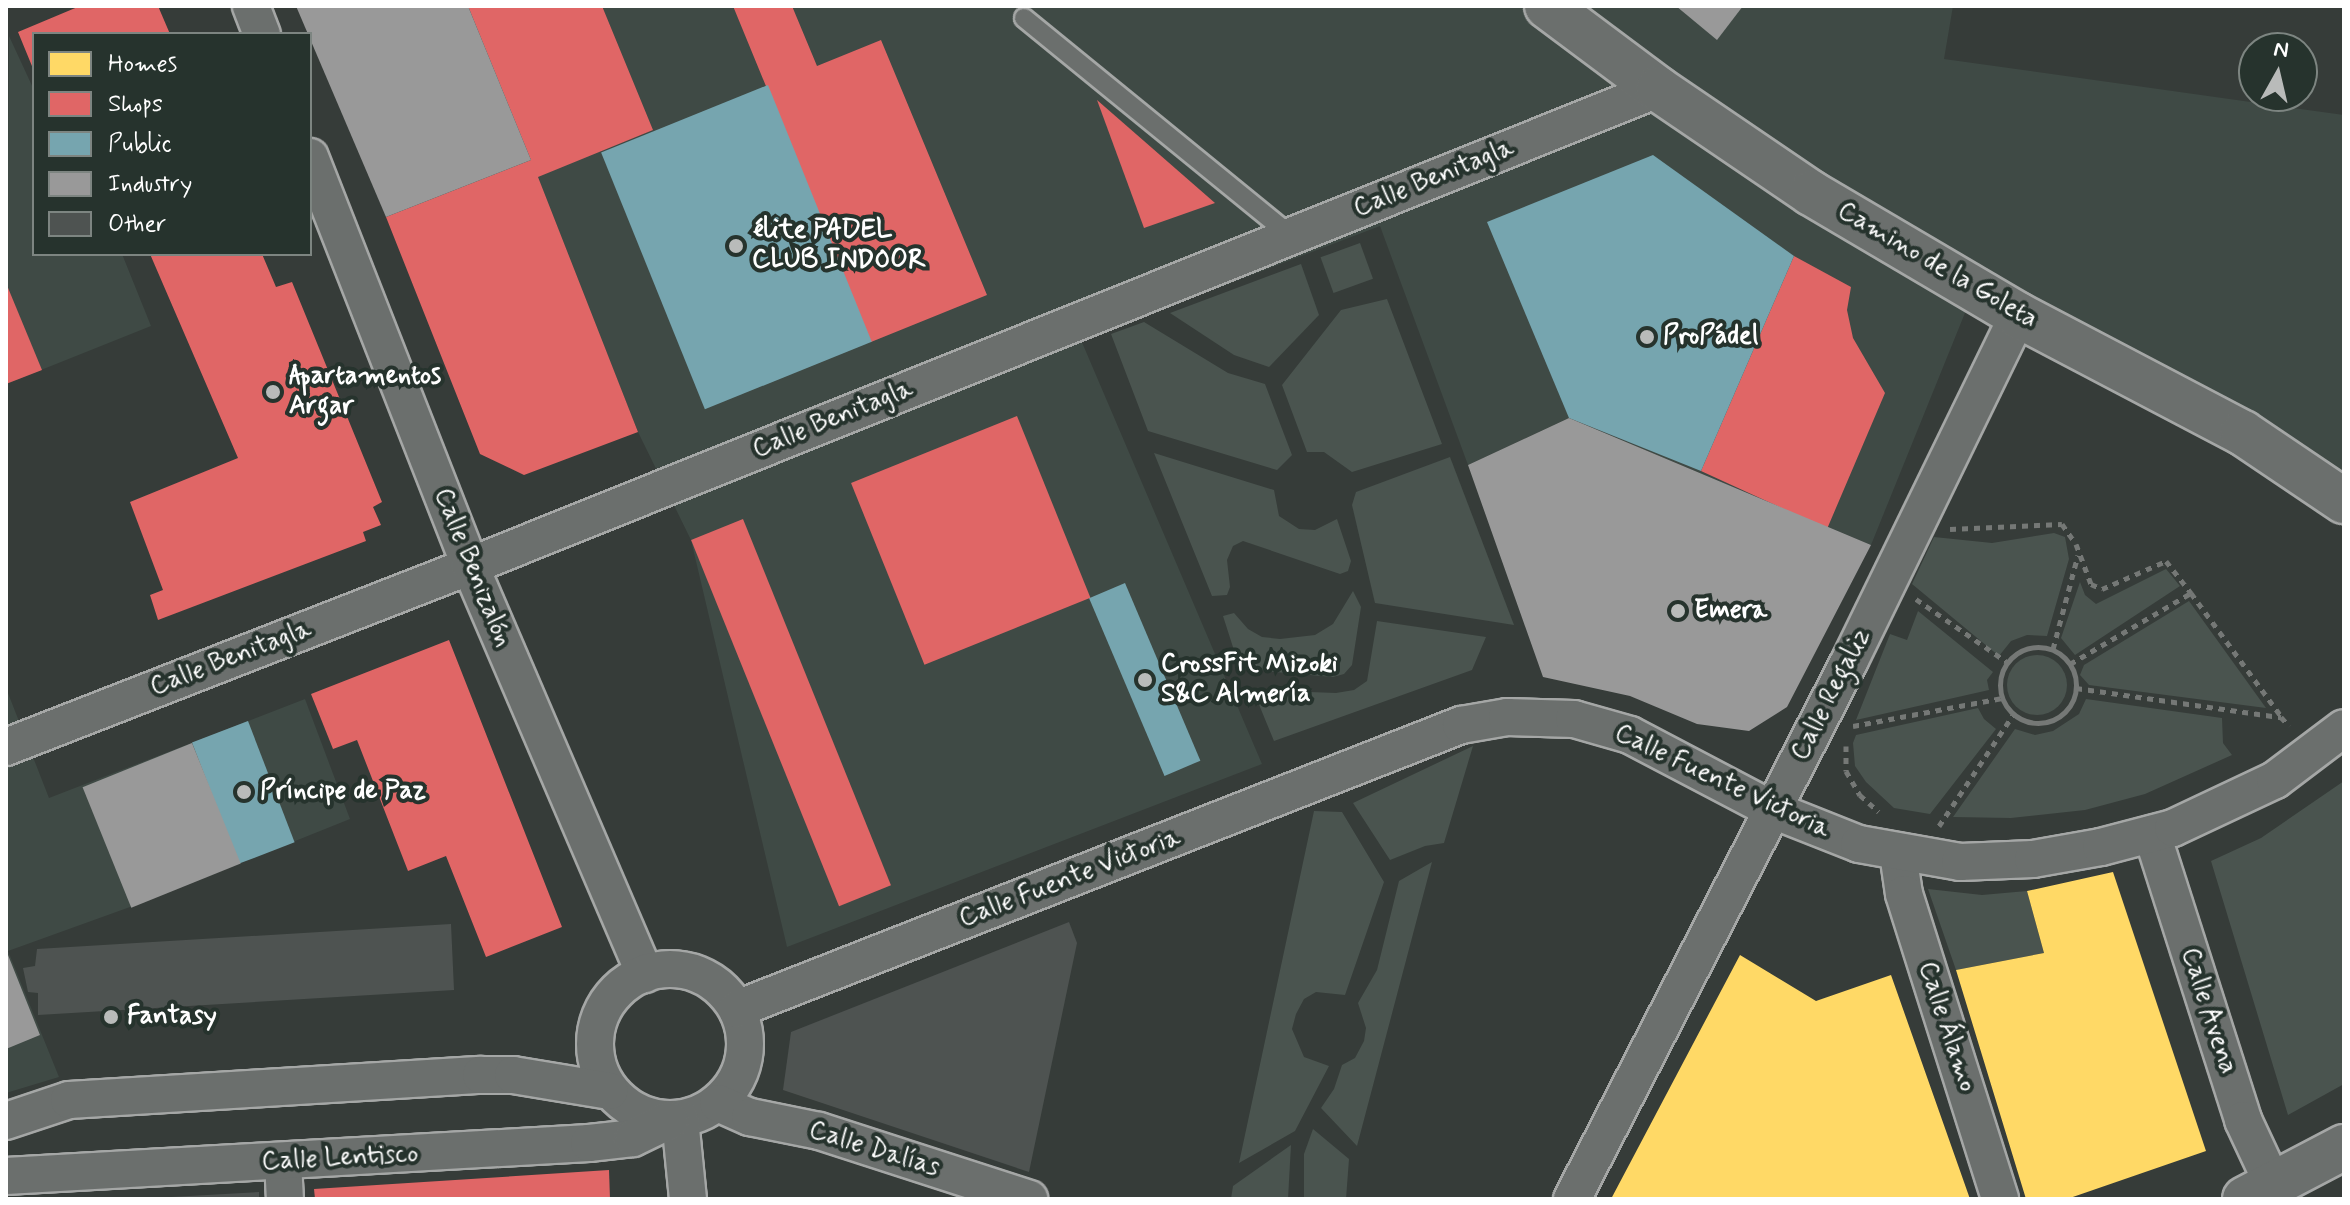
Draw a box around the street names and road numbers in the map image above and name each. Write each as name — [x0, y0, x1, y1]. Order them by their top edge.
street label: Calle Benitagla — [1349, 132, 1519, 226]
street label: Camino de la Goleta — [1829, 194, 2045, 338]
street label: Calle Benitagla — [748, 373, 918, 467]
street label: Calle Benizalón — [425, 482, 519, 654]
street label: Calle Benitagla — [145, 614, 317, 704]
street label: Calle Regaliz — [1785, 624, 1879, 766]
street label: Calle Fuente Victoria — [1611, 719, 1833, 845]
street label: Calle Fuente Victoria — [957, 823, 1183, 935]
street label: Calle Avena — [2173, 943, 2243, 1079]
street label: Calle Álamo — [1910, 958, 1982, 1096]
street label: Calle Dalías — [806, 1116, 942, 1184]
street label: Calle Lentisco — [261, 1139, 419, 1179]

